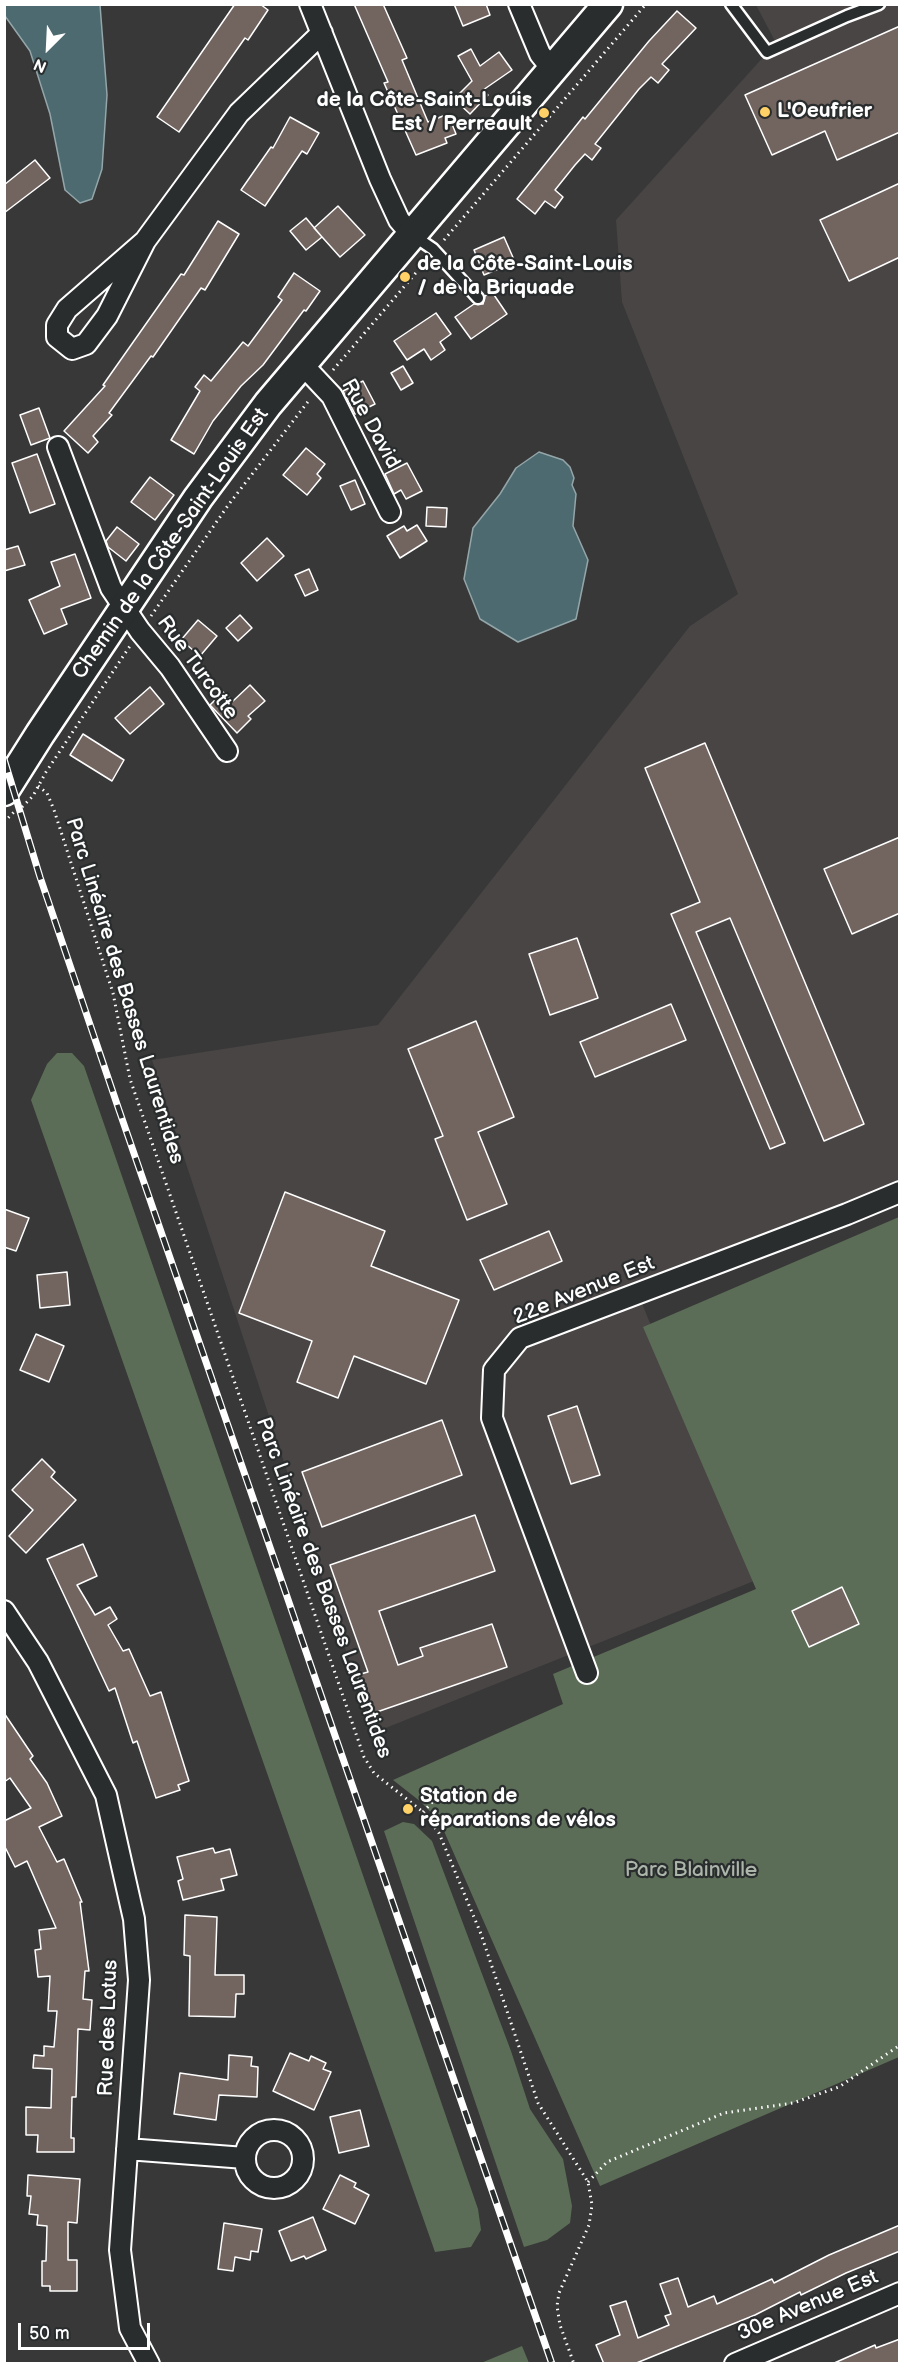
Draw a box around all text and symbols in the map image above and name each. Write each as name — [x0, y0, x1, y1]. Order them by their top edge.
north arrow — [18, 18, 78, 78]
text: N — [31, 54, 50, 76]
place label: de la Côte-Saint-Louis Est / Perreault — [316, 88, 532, 138]
place label: L'Oeufrier — [777, 99, 872, 125]
marker: L'Oeufrier — [758, 105, 772, 119]
marker: de la Côte-Saint-Louis Est / Perreault — [537, 106, 551, 120]
place label: de la Côte-Saint-Louis / de la Briquade — [417, 252, 633, 302]
marker: de la Côte-Saint-Louis / de la Briquade — [398, 270, 412, 284]
street label: Rue David — [335, 375, 405, 473]
street label: Chemin de la Côte-Saint-Louis Est — [67, 403, 275, 685]
street label: Rue Turcotte — [151, 611, 243, 725]
street label: Parc Linéaire des Basses Laurentides — [59, 815, 189, 1167]
street label: 22e Avenue Est — [510, 1251, 658, 1331]
street label: Parc Linéaire des Basses Laurentides — [249, 1414, 397, 1762]
place label: Station de réparations de vélos — [420, 1784, 616, 1834]
marker: Station de réparations de vélos — [401, 1802, 415, 1816]
park label: Parc Blainville — [625, 1858, 757, 1884]
street label: Rue des Lotus — [94, 1959, 124, 2097]
street label: 30e Avenue Est — [734, 2265, 882, 2347]
scale bar — [21, 2311, 153, 2349]
text: 50 m — [29, 2323, 70, 2344]

